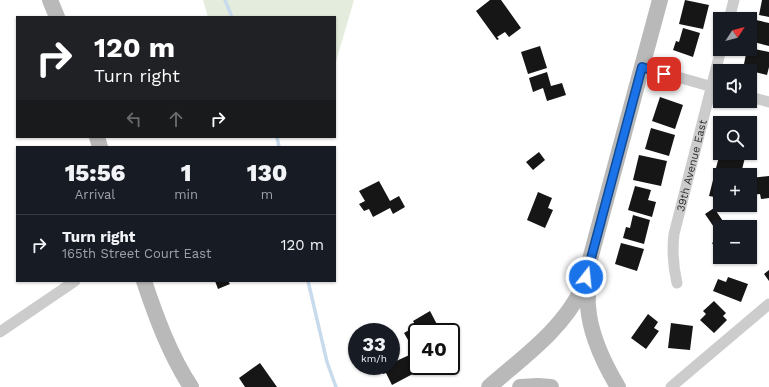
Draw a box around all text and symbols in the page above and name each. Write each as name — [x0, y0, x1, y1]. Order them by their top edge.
north arrow — [713, 12, 757, 56]
map controls — [713, 12, 757, 264]
text: 120 m — [94, 31, 175, 64]
icon: right — [28, 32, 80, 84]
pin — [647, 57, 681, 91]
icon: arrive — [653, 63, 675, 85]
button: sound — [713, 64, 757, 108]
text: Turn right — [94, 65, 180, 86]
icon: left — [123, 108, 145, 130]
icon: ahead — [165, 108, 187, 130]
icon: right — [207, 108, 229, 130]
button: search — [713, 116, 757, 160]
street label: 39th Avenue East — [674, 118, 710, 213]
text: 15:56 — [65, 159, 125, 187]
text: 1 — [181, 159, 191, 187]
text: 130 — [247, 159, 287, 187]
button: + — [713, 168, 757, 212]
text: Arrival — [75, 187, 115, 202]
text: min — [174, 187, 198, 202]
text: m — [261, 187, 273, 202]
button: − — [713, 220, 757, 264]
text: Turn right — [62, 228, 135, 246]
icon: right — [28, 234, 50, 256]
text: 120 m — [281, 236, 324, 254]
text: 165th Street Court East — [62, 246, 212, 261]
position arrow — [565, 256, 607, 298]
speed limit sign: 40 — [408, 323, 460, 375]
text: 33 — [362, 332, 386, 356]
text: km/h — [361, 353, 387, 364]

